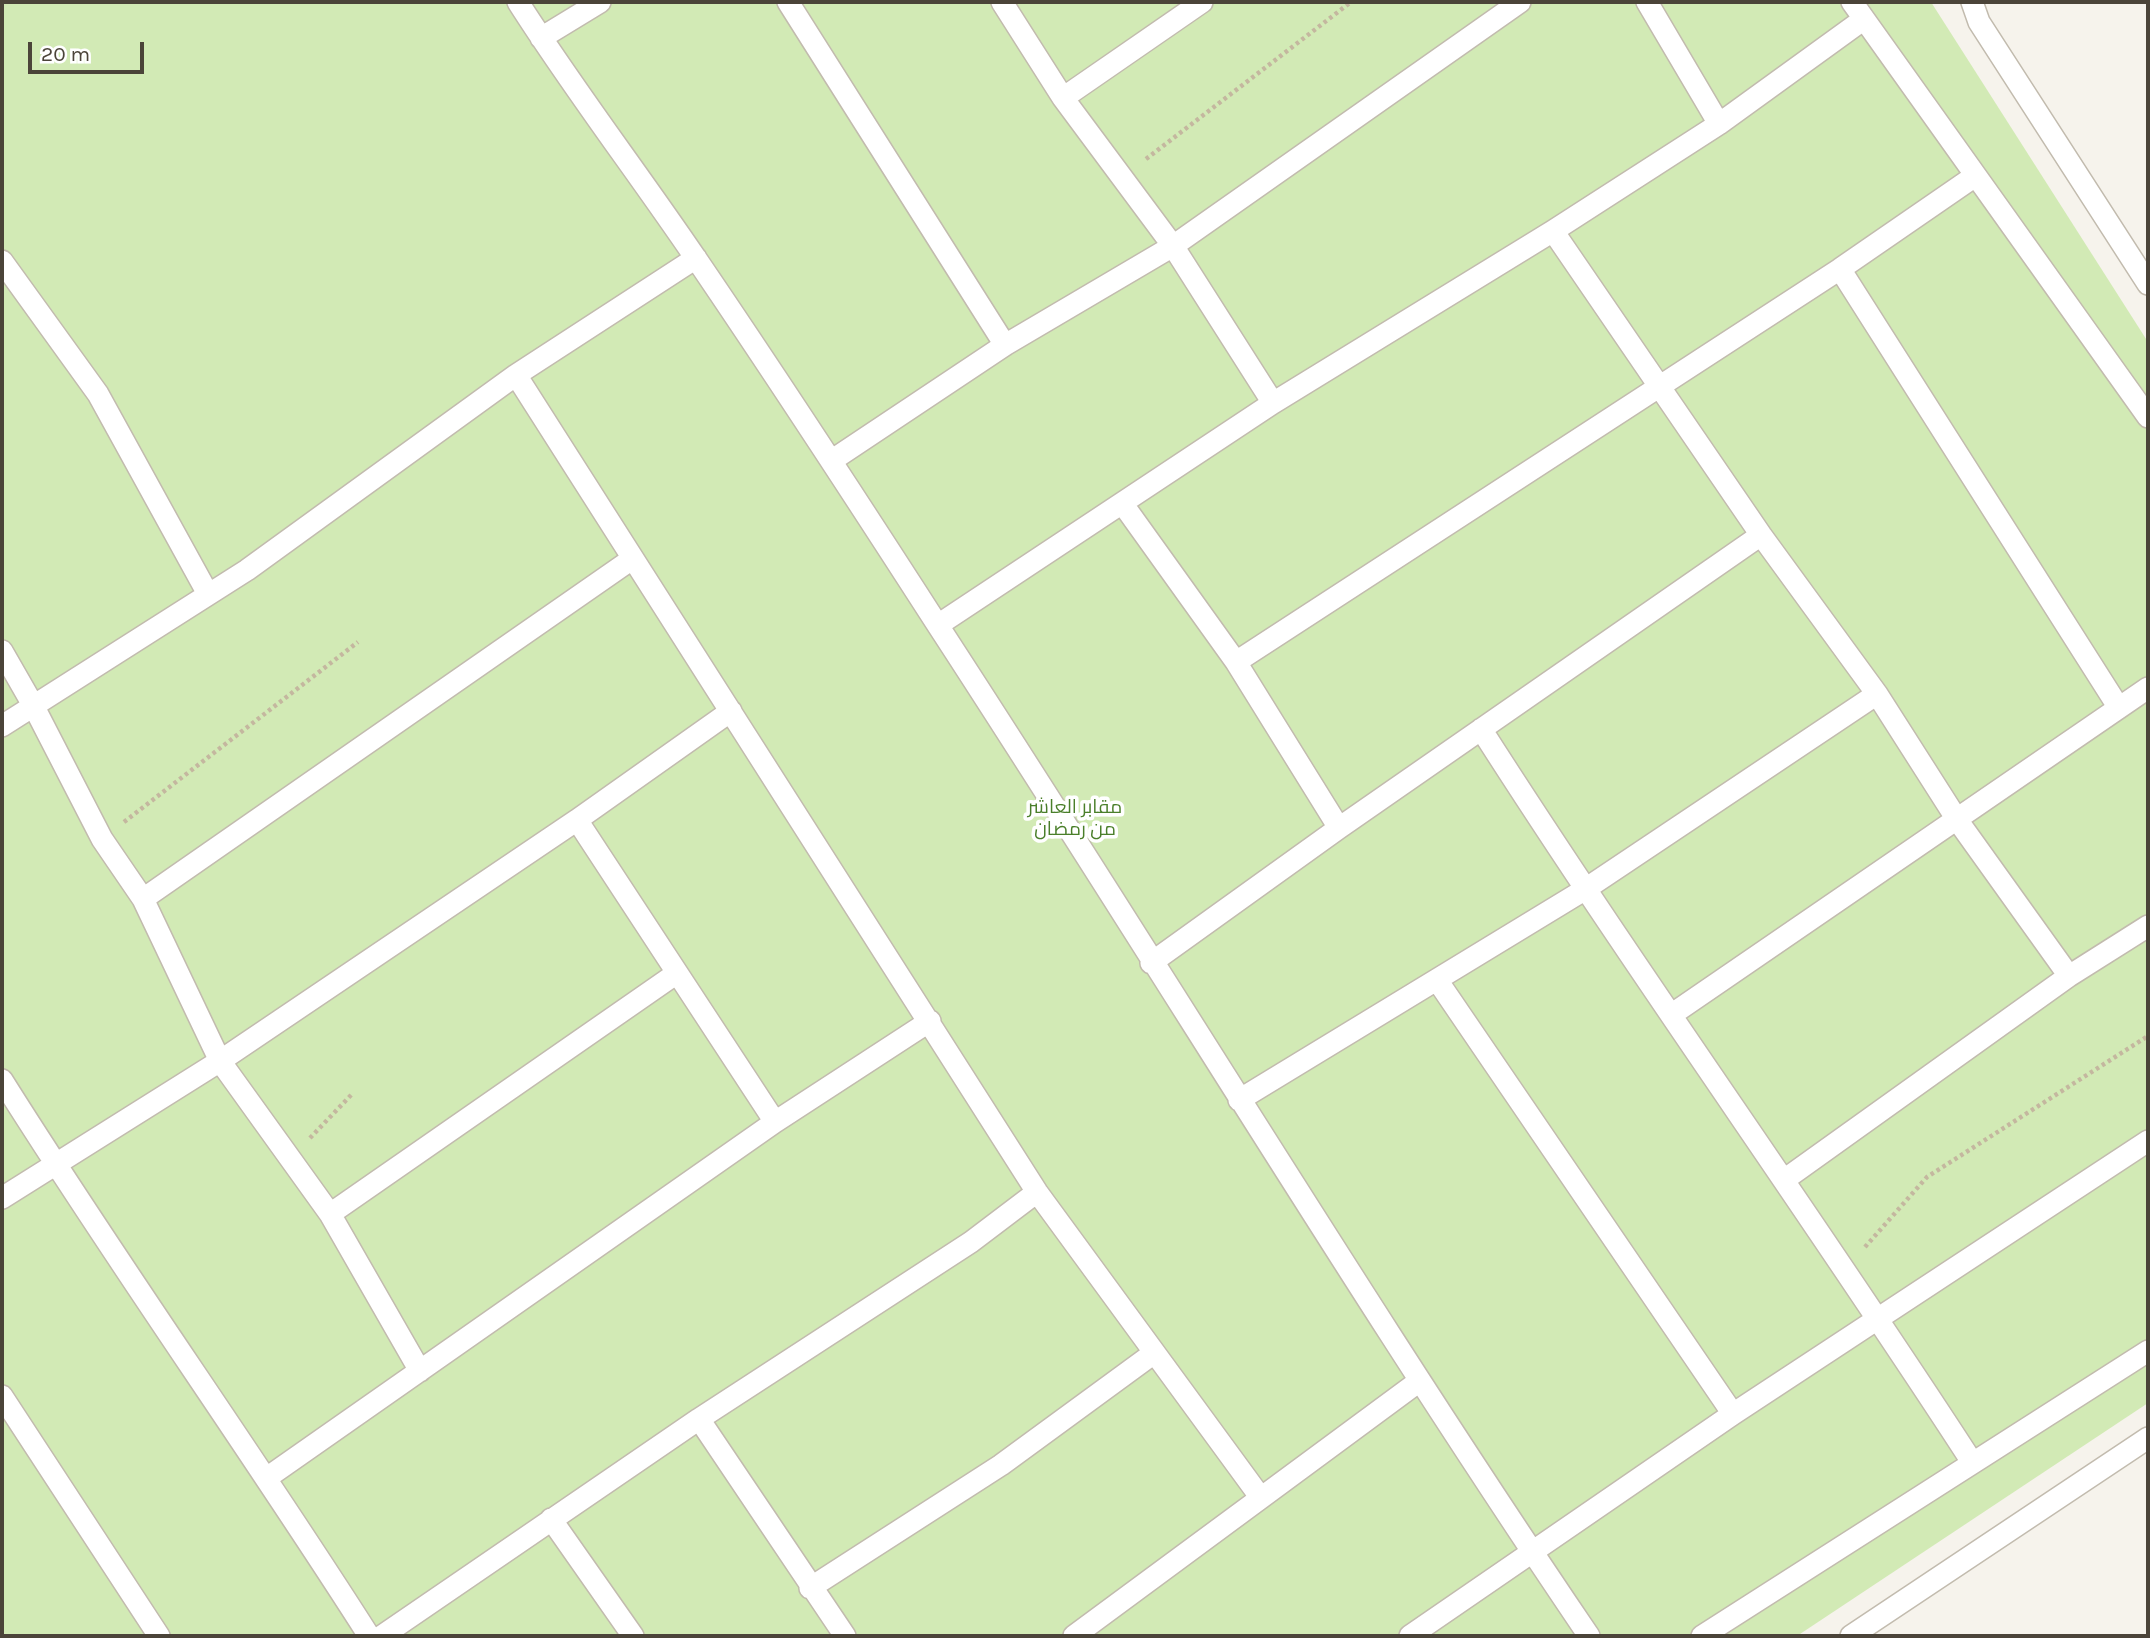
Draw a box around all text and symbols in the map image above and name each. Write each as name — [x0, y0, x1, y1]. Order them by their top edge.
scale bar — [32, 28, 147, 72]
text: 20 m — [41, 42, 90, 66]
park label: مقابر العاشر من رمضان — [1028, 797, 1122, 841]

